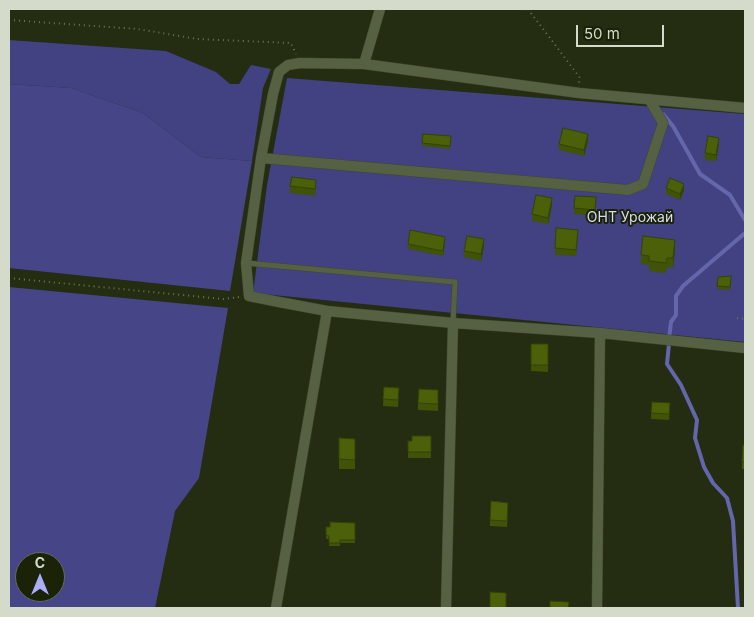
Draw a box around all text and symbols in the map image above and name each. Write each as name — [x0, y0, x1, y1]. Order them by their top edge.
scale bar — [579, 15, 666, 47]
text: 50 m — [584, 24, 620, 43]
park label: ОНТ Урожай — [587, 210, 673, 226]
north arrow — [15, 552, 65, 602]
text: С — [35, 554, 45, 571]

